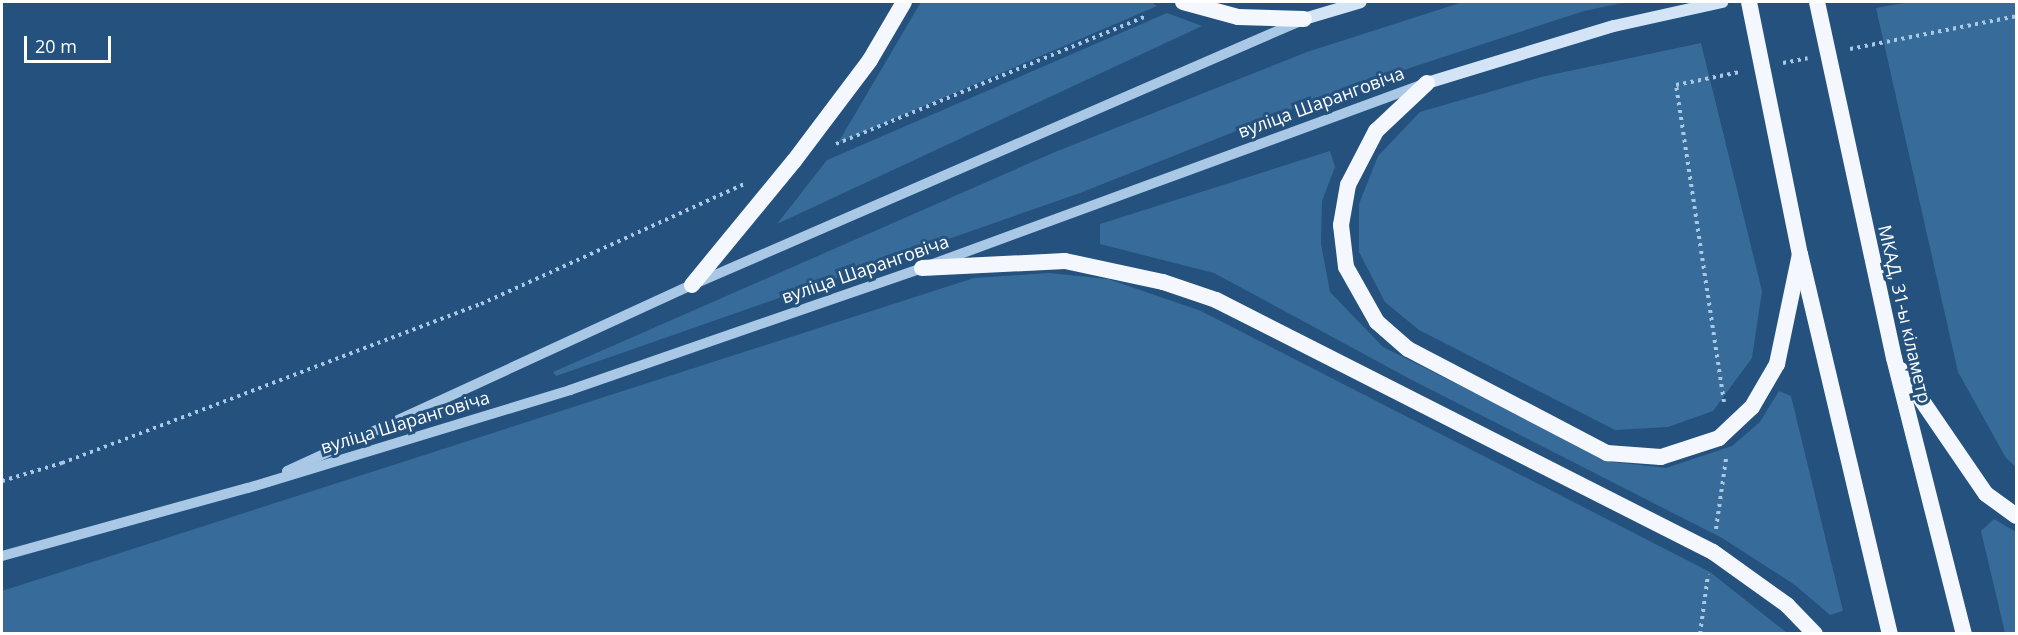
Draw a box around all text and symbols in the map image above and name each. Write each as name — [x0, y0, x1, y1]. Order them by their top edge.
scale bar — [27, 24, 114, 62]
text: 20 m — [35, 34, 77, 58]
street label: вуліца Шаранговіча — [1235, 62, 1407, 142]
street label: МКАД, 31-ы кіламетр — [1874, 223, 1936, 405]
street label: вуліца Шаранговіча — [779, 230, 951, 308]
street label: вуліца Шаранговіча — [318, 386, 492, 458]

